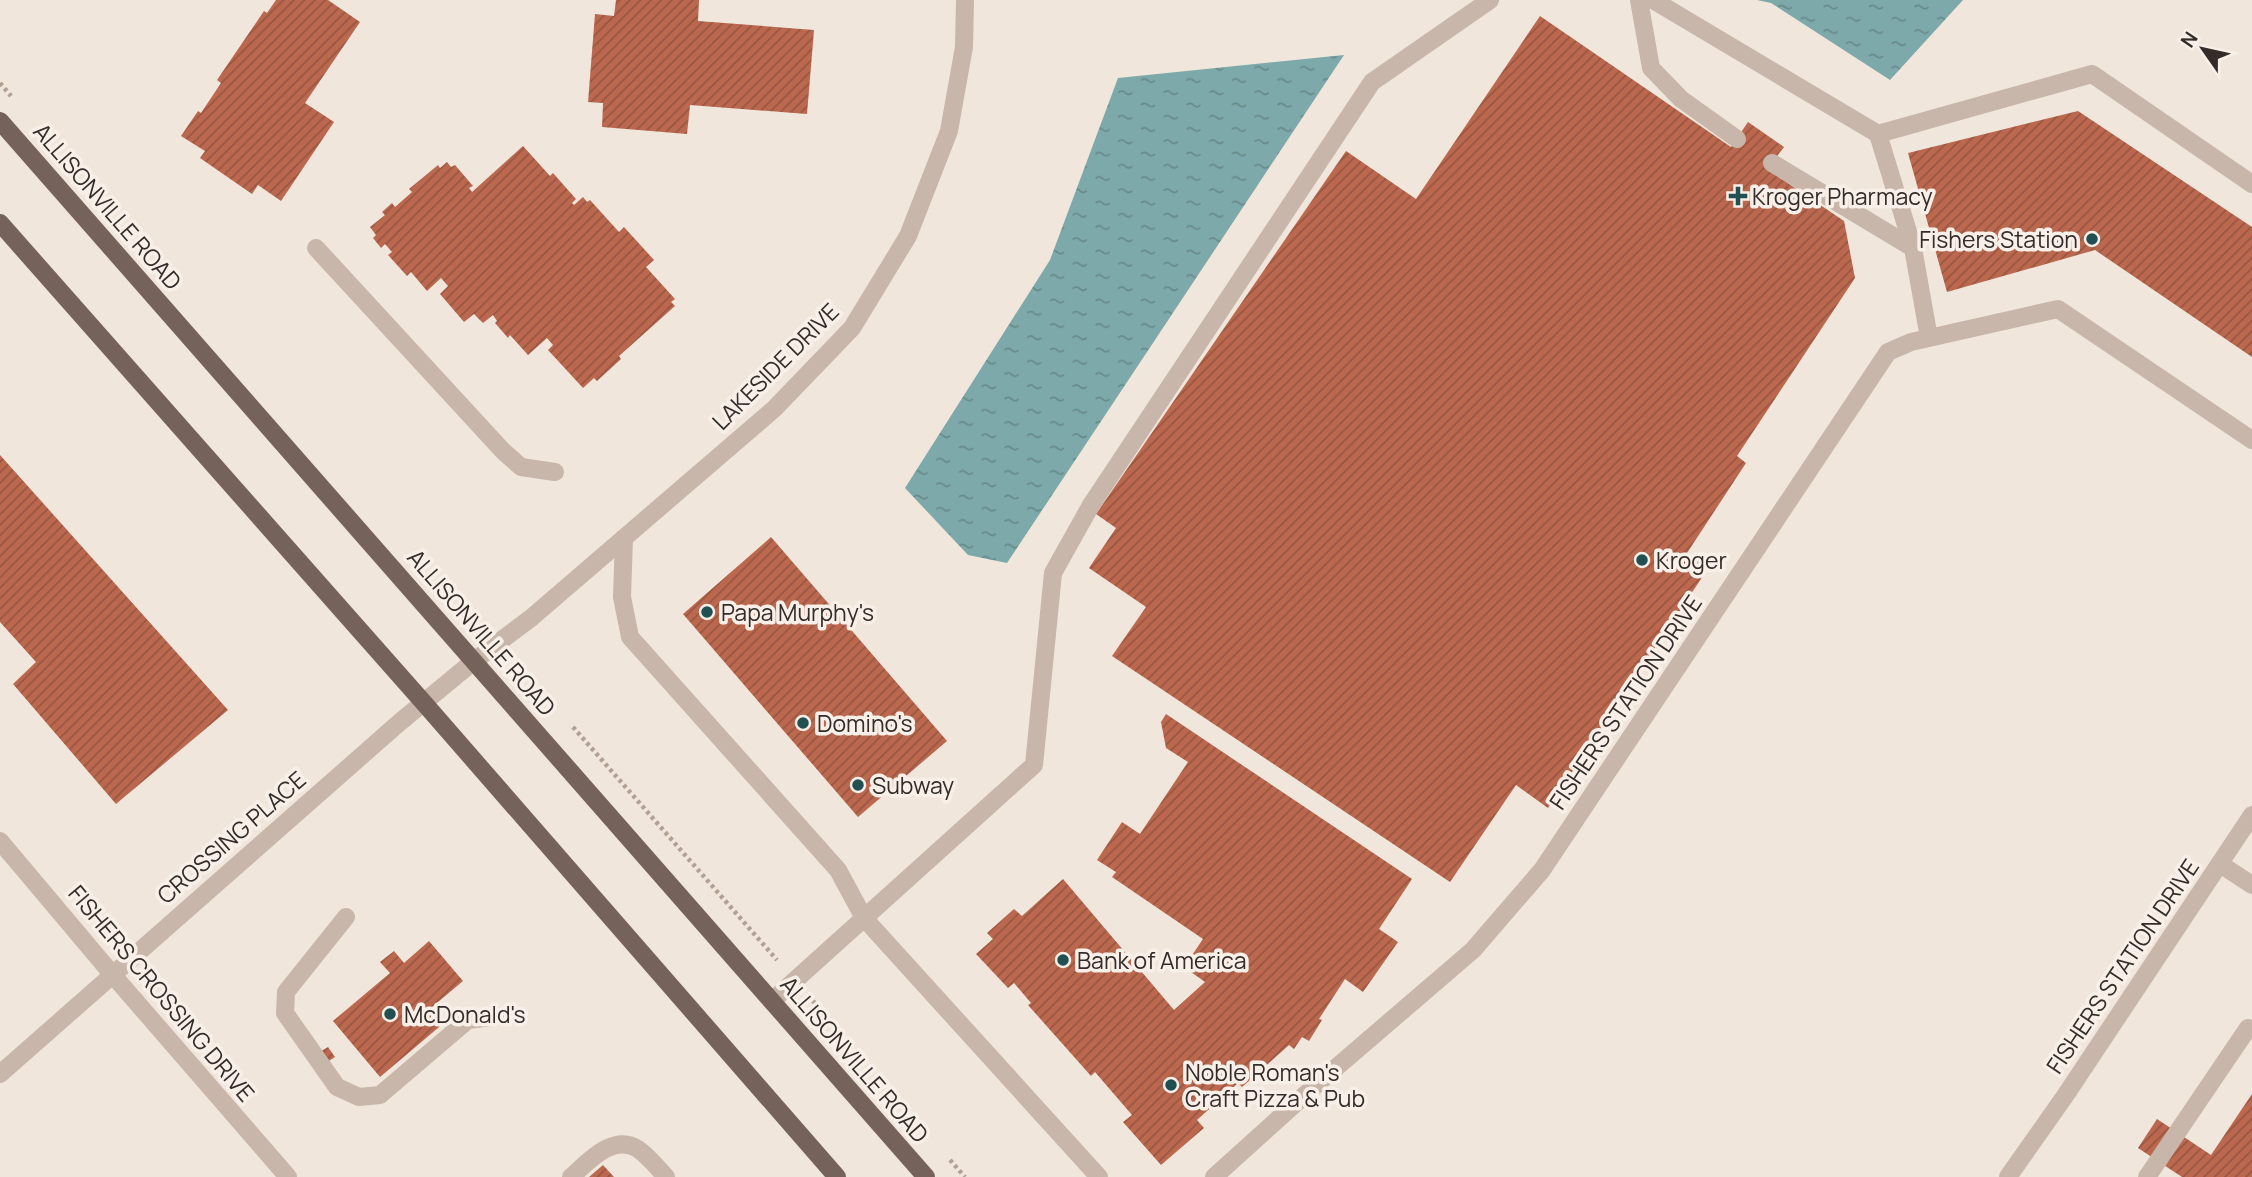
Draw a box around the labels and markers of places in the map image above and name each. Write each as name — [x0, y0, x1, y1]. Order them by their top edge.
place label: Kroger Pharmacy — [1752, 180, 1933, 212]
marker: Kroger Pharmacy — [1730, 188, 1746, 204]
place label: Fishers Station — [1919, 223, 2078, 255]
marker: Fishers Station — [2084, 231, 2100, 247]
place label: Kroger — [1656, 544, 1727, 576]
marker: Kroger — [1634, 552, 1650, 568]
place label: Papa Murphy's — [721, 596, 874, 628]
marker: Papa Murphy's — [699, 604, 715, 620]
place label: Domino's — [817, 707, 913, 739]
marker: Domino's — [795, 715, 811, 731]
place label: Subway — [872, 769, 954, 801]
marker: Subway — [850, 777, 866, 793]
place label: Bank of America — [1077, 944, 1246, 976]
marker: Bank of America — [1055, 952, 1071, 968]
place label: McDonald's — [404, 998, 526, 1030]
marker: McDonald's — [382, 1006, 398, 1022]
place label: Noble Roman's Craft Pizza & Pub — [1185, 1056, 1365, 1114]
marker: Noble Roman's Craft Pizza & Pub — [1163, 1077, 1179, 1093]

